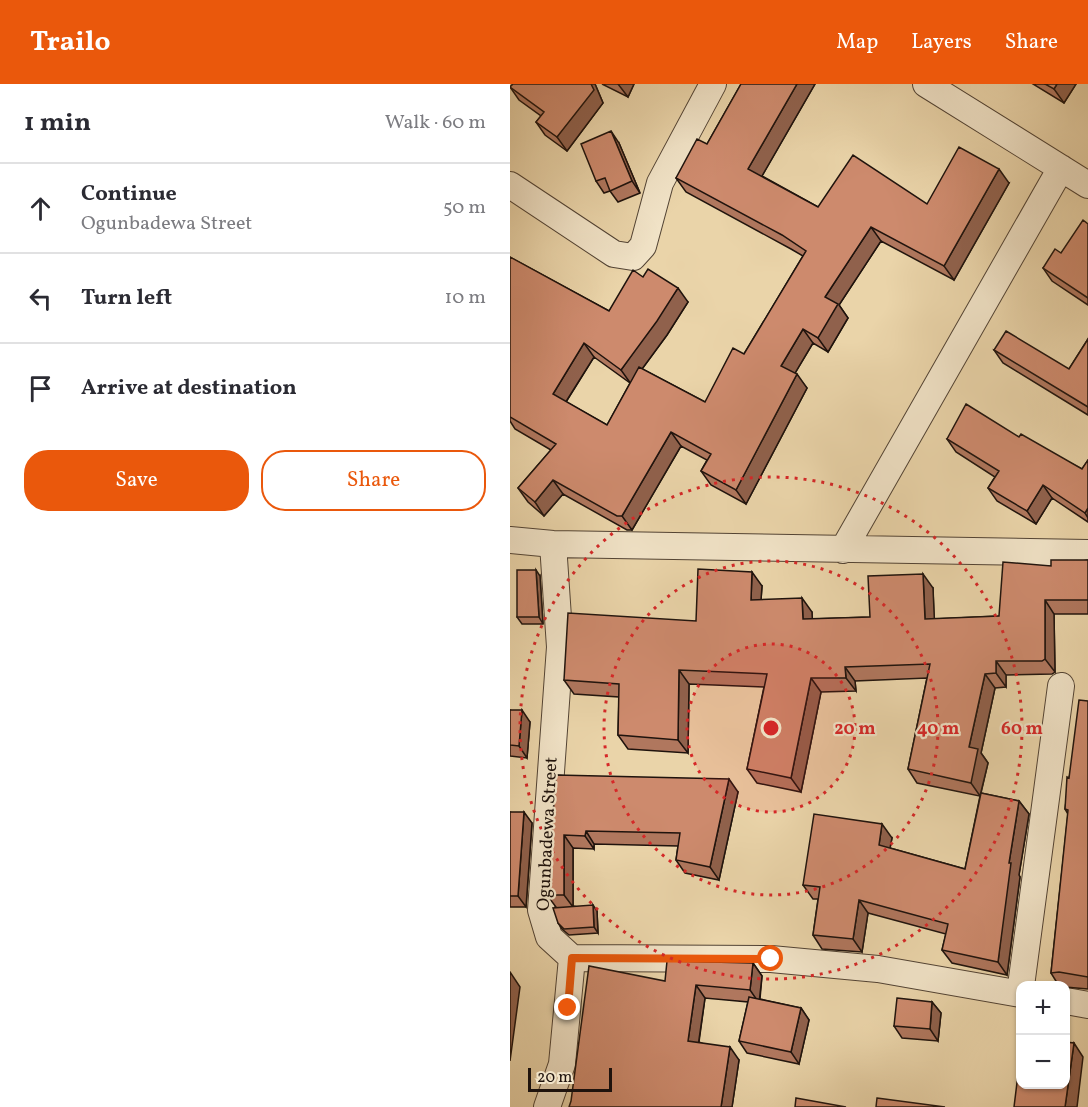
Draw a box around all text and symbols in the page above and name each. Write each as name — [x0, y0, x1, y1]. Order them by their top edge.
text: Trailo — [30, 23, 111, 62]
text: Map — [836, 28, 878, 57]
text: Layers — [911, 28, 972, 57]
text: Share — [1005, 28, 1058, 57]
text: 1 min — [24, 105, 91, 141]
text: Walk · 60 m — [385, 109, 486, 137]
text: Continue — [81, 179, 177, 210]
icon: ahead — [24, 192, 57, 225]
text: 50 m — [443, 194, 486, 222]
text: Ogunbadewa Street — [81, 210, 252, 238]
icon: left — [24, 282, 57, 315]
text: Turn left — [81, 283, 172, 314]
text: 10 m — [445, 284, 486, 312]
icon: arrive — [24, 372, 57, 405]
text: Arrive at destination — [81, 373, 297, 404]
button: Save — [24, 450, 249, 511]
button: Share — [261, 450, 486, 511]
text: 20 m — [834, 717, 876, 742]
text: 40 m — [917, 717, 959, 742]
text: 60 m — [1001, 717, 1043, 742]
centre of rings — [761, 718, 781, 738]
street label: Ogunbadewa Street — [531, 756, 565, 912]
route start — [757, 945, 783, 971]
map controls — [1016, 981, 1070, 1089]
button: + — [1016, 981, 1070, 1035]
route end — [554, 994, 580, 1020]
button: − — [1016, 1035, 1070, 1089]
scale bar — [528, 1065, 612, 1092]
text: 20 m — [537, 1067, 572, 1089]

